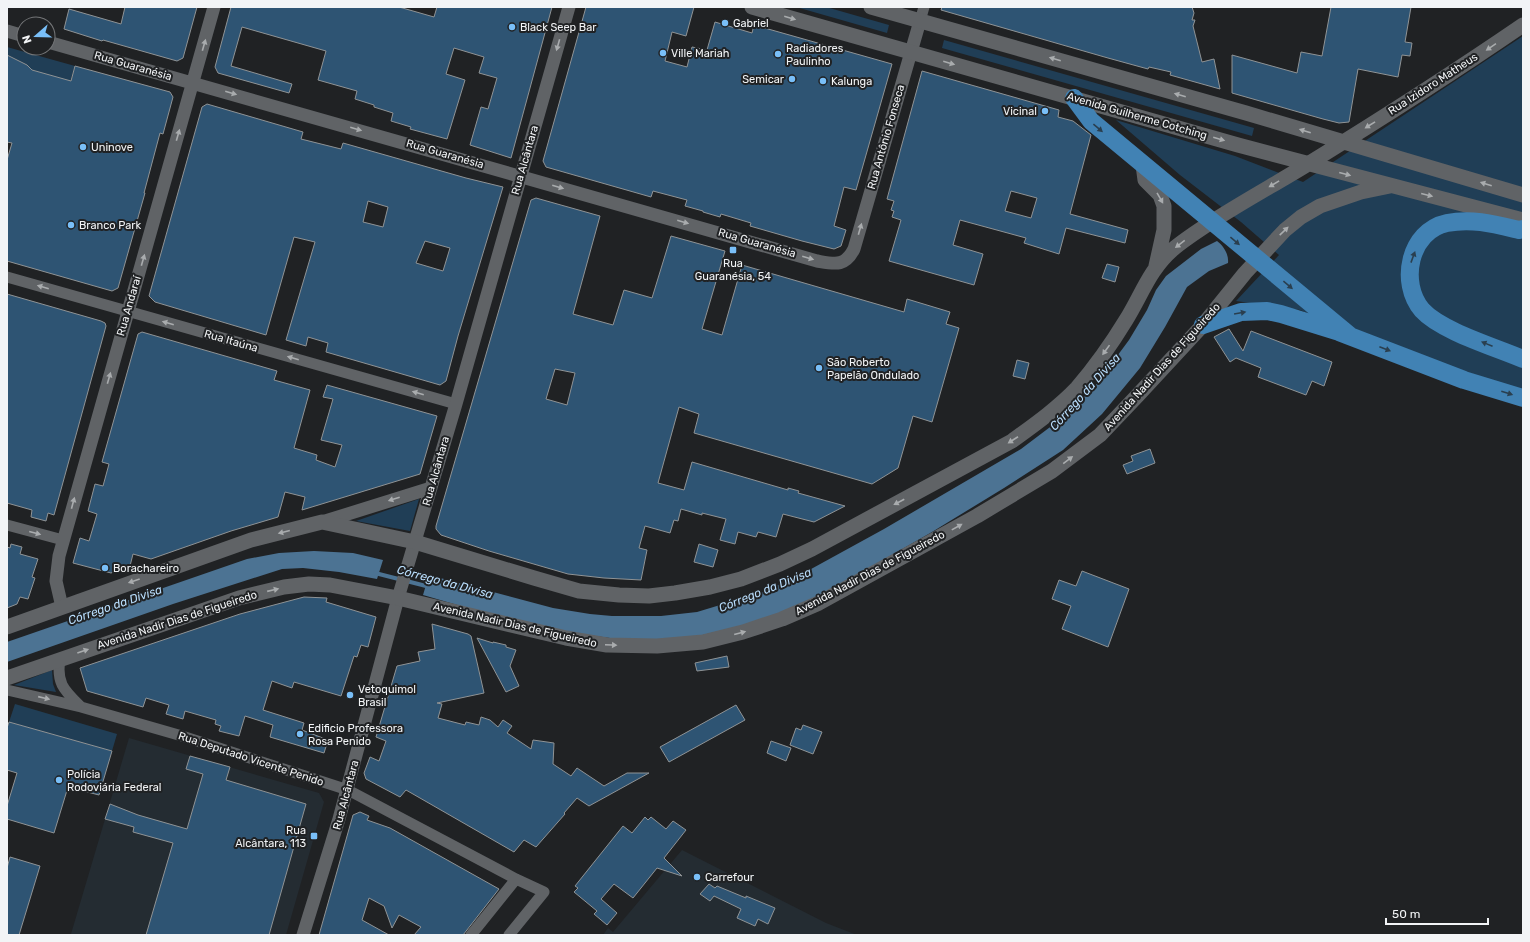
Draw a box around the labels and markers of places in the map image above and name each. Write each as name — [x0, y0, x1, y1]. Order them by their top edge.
place label: Gabriel — [733, 17, 769, 30]
marker: Gabriel — [720, 18, 730, 28]
place label: Black Seep Bar — [520, 21, 597, 34]
marker: Black Seep Bar — [507, 22, 517, 32]
place label: Radiadores Paulinho — [786, 42, 844, 68]
place label: Ville Mariah — [671, 47, 729, 60]
marker: Ville Mariah — [658, 48, 668, 58]
marker: Radiadores Paulinho — [773, 49, 783, 59]
place label: Semicar — [742, 73, 785, 86]
marker: Semicar — [787, 74, 797, 84]
place label: Kalunga — [831, 75, 872, 88]
marker: Kalunga — [818, 76, 828, 86]
place label: Vicinal — [1003, 105, 1037, 118]
marker: Vicinal — [1040, 106, 1050, 116]
place label: Uninove — [91, 141, 133, 154]
marker: Uninove — [78, 142, 88, 152]
place label: Branco Park — [79, 219, 141, 232]
marker: Branco Park — [66, 220, 76, 230]
marker: Rua Guaranésia, 54 — [728, 245, 738, 255]
place label: Rua Guaranésia, 54 — [695, 257, 771, 283]
place label: São Roberto Papelão Ondulado — [827, 356, 919, 382]
marker: São Roberto Papelão Ondulado — [814, 363, 824, 373]
place label: Borachareiro — [113, 562, 179, 575]
marker: Borachareiro — [100, 563, 110, 573]
place label: Vetoquimol Brasil — [358, 683, 416, 709]
marker: Vetoquimol Brasil — [345, 690, 355, 700]
place label: Edificio Professora Rosa Penido — [308, 722, 403, 748]
marker: Edificio Professora Rosa Penido — [295, 729, 305, 739]
place label: Polícia Rodoviária Federal — [67, 768, 162, 794]
marker: Polícia Rodoviária Federal — [54, 775, 64, 785]
place label: Rua Alcântara, 113 — [235, 824, 306, 850]
marker: Rua Alcântara, 113 — [309, 831, 319, 841]
place label: Carrefour — [705, 871, 755, 884]
marker: Carrefour — [692, 872, 702, 882]

